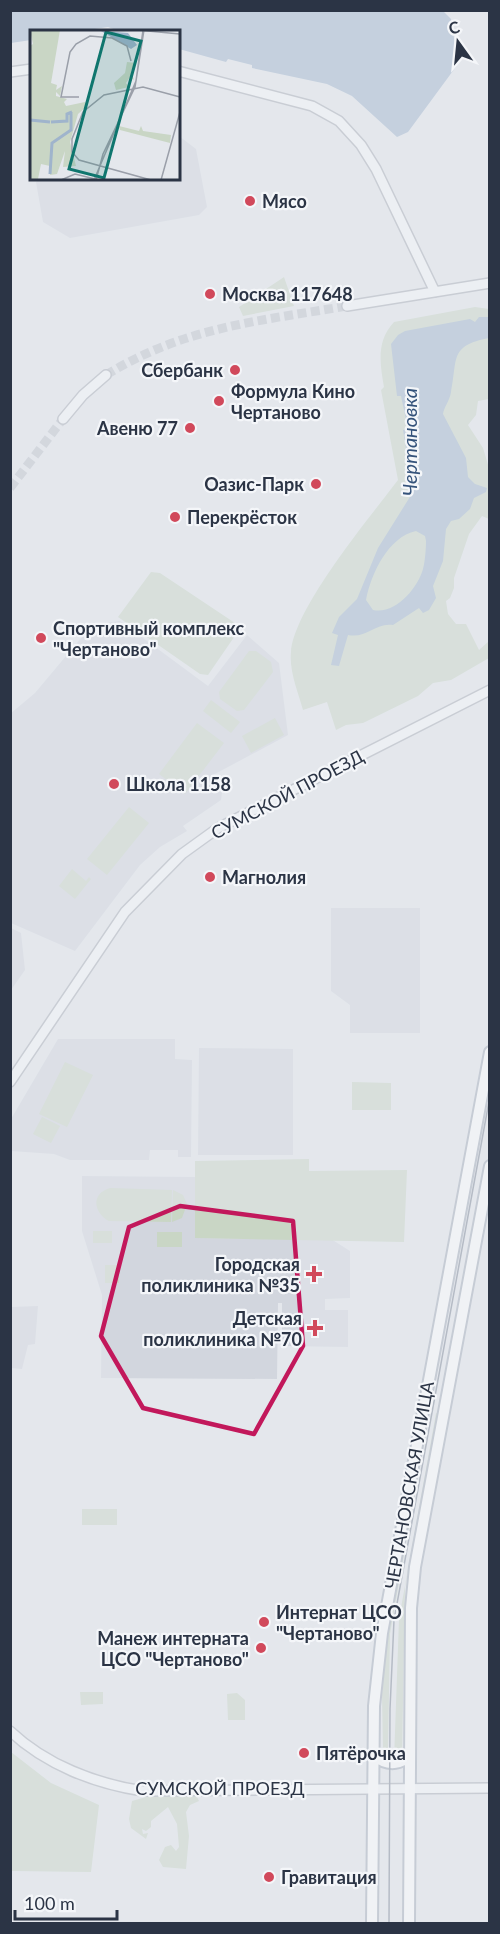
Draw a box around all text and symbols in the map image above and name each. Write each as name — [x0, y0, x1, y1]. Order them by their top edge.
north arrow — [428, 12, 488, 72]
text: С — [446, 16, 462, 38]
inset map — [30, 30, 180, 180]
place label: Мясо — [262, 190, 307, 212]
marker: Мясо — [243, 194, 257, 208]
place label: Москва 117648 — [222, 283, 353, 305]
marker: Москва 117648 — [203, 287, 217, 301]
place label: Сбербанк — [141, 359, 223, 381]
marker: Сбербанк — [228, 363, 242, 377]
place label: Формула Кино Чертаново — [231, 380, 355, 423]
water label: Чертановка — [397, 388, 421, 496]
marker: Формула Кино Чертаново — [212, 394, 226, 408]
place label: Авеню 77 — [96, 417, 178, 439]
marker: Авеню 77 — [183, 421, 197, 435]
place label: Оазис-Парк — [204, 473, 304, 495]
marker: Оазис-Парк — [309, 477, 323, 491]
place label: Перекрёсток — [187, 506, 297, 528]
marker: Перекрёсток — [168, 510, 182, 524]
place label: Спортивный комплекс "Чертаново" — [53, 617, 244, 660]
marker: Спортивный комплекс "Чертаново" — [34, 631, 48, 645]
street label: СУМСКОЙ ПРОЕЗД — [207, 744, 367, 844]
place label: Школа 1158 — [126, 773, 231, 795]
marker: Школа 1158 — [107, 777, 121, 791]
place label: Магнолия — [222, 866, 306, 888]
marker: Магнолия — [203, 870, 217, 884]
place label: Городская поликлиника №35 — [141, 1253, 300, 1296]
marker: Городская поликлиника №35 — [305, 1265, 323, 1283]
place label: Детская поликлиника №70 — [143, 1307, 302, 1350]
marker: Детская поликлиника №70 — [306, 1319, 324, 1337]
street label: ЧЕРТАНОВСКАЯ УЛИЦА — [380, 1379, 438, 1591]
place label: Интернат ЦСО "Чертаново" — [276, 1601, 402, 1644]
marker: Интернат ЦСО "Чертаново" — [257, 1615, 271, 1629]
place label: Манеж интерната ЦСО "Чертаново" — [97, 1627, 249, 1670]
marker: Манеж интерната ЦСО "Чертаново" — [254, 1641, 268, 1655]
place label: Пятёрочка — [316, 1742, 406, 1764]
marker: Пятёрочка — [297, 1746, 311, 1760]
street label: СУМСКОЙ ПРОЕЗД — [135, 1777, 305, 1799]
place label: Гравитация — [281, 1866, 377, 1888]
marker: Гравитация — [262, 1870, 276, 1884]
scale bar — [15, 1883, 117, 1921]
text: 100 m — [24, 1892, 75, 1914]

